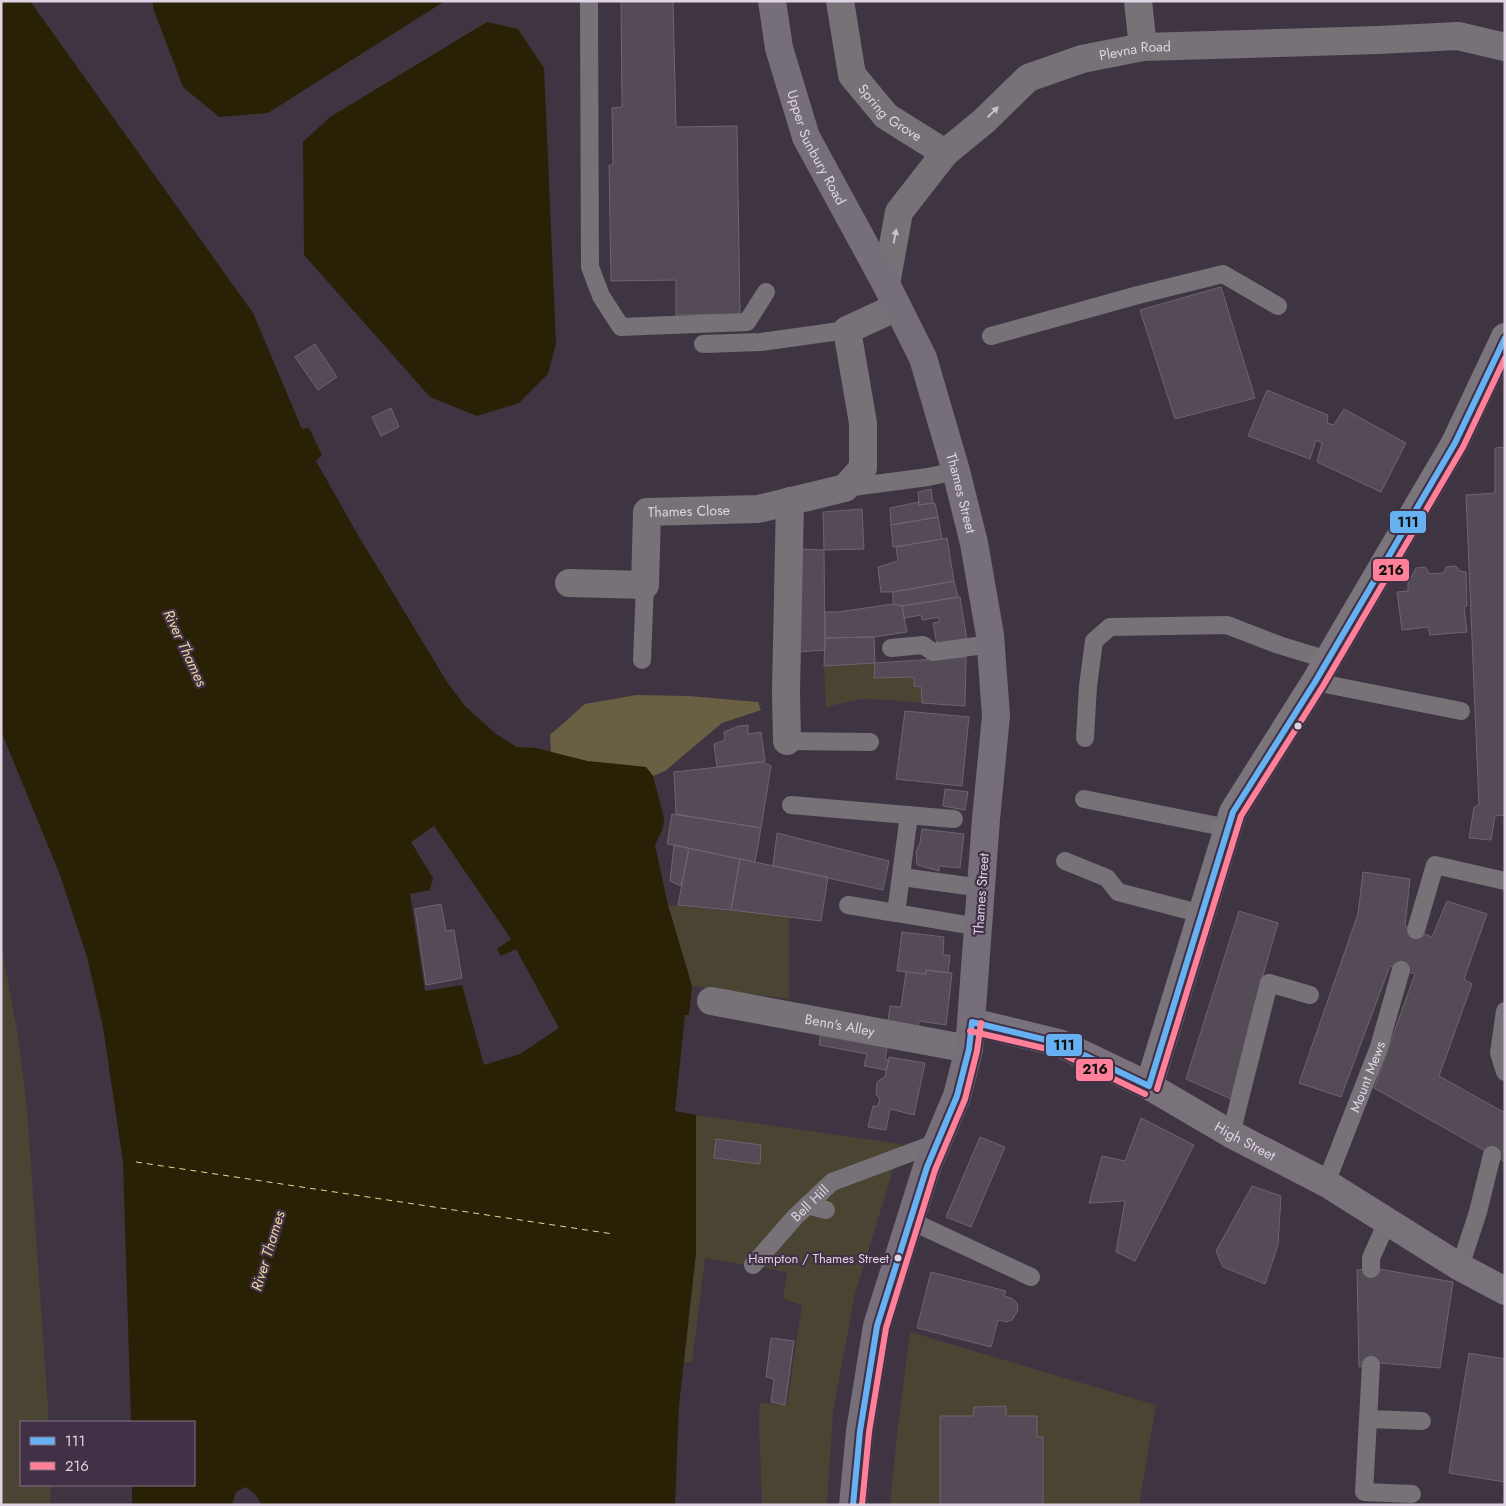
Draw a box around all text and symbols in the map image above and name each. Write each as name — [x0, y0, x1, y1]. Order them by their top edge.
street label: Plevna Road — [1097, 36, 1171, 65]
street label: Spring Grove — [853, 80, 926, 146]
street label: Upper Sunbury Road — [782, 87, 851, 208]
one-way arrow — [987, 106, 999, 118]
one-way arrow — [891, 227, 899, 243]
street label: Thames Street — [941, 451, 981, 536]
street label: Thames Close — [648, 500, 730, 522]
line badge: 111 — [1389, 510, 1427, 534]
text: 111 — [1397, 512, 1419, 532]
line badge: 216 — [1372, 558, 1410, 582]
text: 216 — [1378, 560, 1404, 580]
water label: River Thames — [158, 606, 212, 690]
unlabelled marker — [1293, 721, 1303, 731]
street label: Thames Street — [968, 852, 994, 936]
street label: Benn's Alley — [803, 1009, 877, 1041]
line badge: 111 — [1045, 1033, 1083, 1057]
text: 111 — [1053, 1035, 1075, 1055]
street label: Mount Mews — [1344, 1039, 1390, 1115]
line badge: 216 — [1075, 1058, 1114, 1082]
text: 216 — [1082, 1059, 1108, 1079]
street label: High Street — [1211, 1116, 1280, 1166]
street label: Bell Hill — [786, 1180, 833, 1226]
water label: River Thames — [245, 1208, 291, 1294]
place label: Hampton / Thames Street — [748, 1249, 890, 1268]
marker: Hampton / Thames Street — [893, 1253, 903, 1263]
legend — [20, 1421, 195, 1486]
text: 111 — [65, 1430, 85, 1452]
text: 216 — [65, 1455, 89, 1477]

